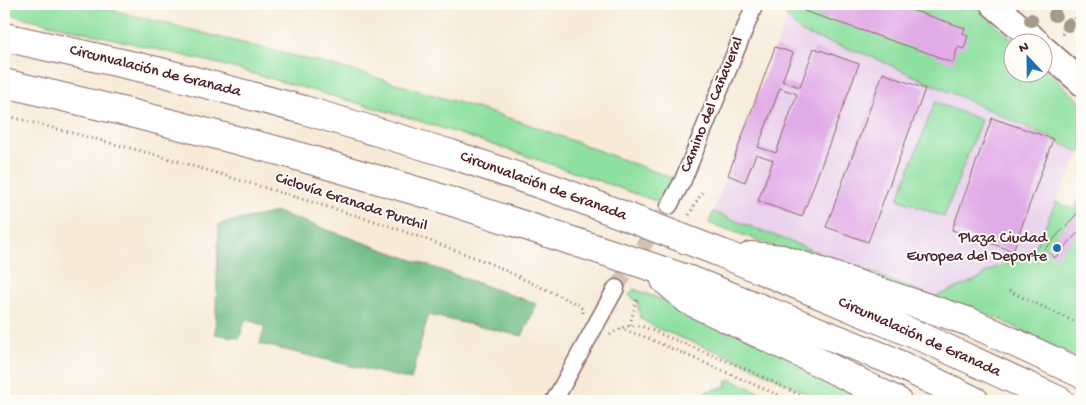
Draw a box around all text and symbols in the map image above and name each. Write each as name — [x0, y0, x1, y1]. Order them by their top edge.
north arrow — [1004, 32, 1054, 82]
street label: Camino del Cañaveral — [677, 34, 749, 176]
text: N — [1017, 39, 1031, 58]
street label: Circunvalación de Granada — [67, 41, 244, 103]
street label: Circunvalación de Granada — [457, 148, 630, 226]
street label: Ciclovía Granada Purchil — [273, 169, 429, 237]
place label: Plaza Ciudad Europea del Deporte — [906, 230, 1049, 267]
marker: Plaza Ciudad Europea del Deporte — [1051, 242, 1063, 254]
street label: Circunvalación de Granada — [835, 294, 1004, 383]

